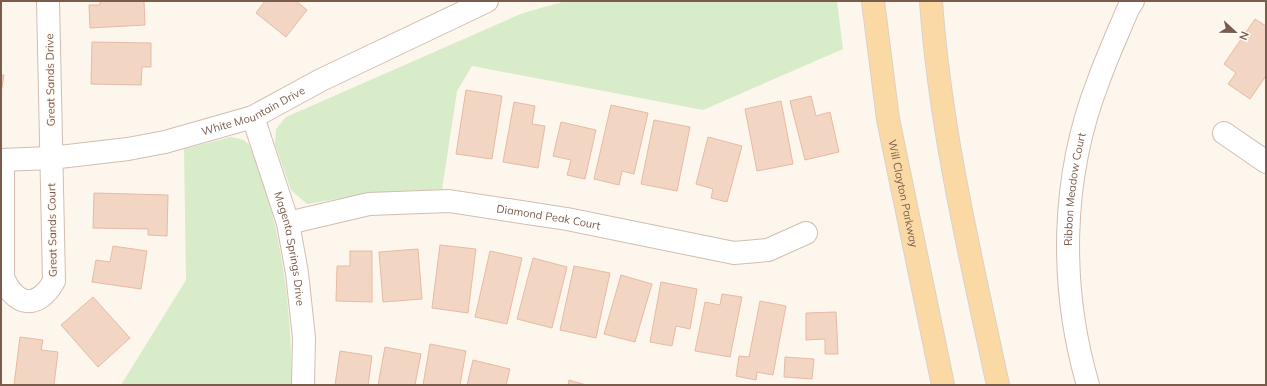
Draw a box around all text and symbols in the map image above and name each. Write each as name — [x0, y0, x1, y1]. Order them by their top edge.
north arrow — [1215, 12, 1255, 52]
text: N — [1236, 29, 1252, 42]
street label: Great Sands Drive — [42, 34, 58, 126]
street label: White Mountain Drive — [200, 83, 307, 138]
street label: Ribbon Meadow Court — [1061, 131, 1089, 246]
street label: Will Clayton Parkway — [885, 138, 921, 249]
street label: Great Sands Court — [44, 183, 60, 277]
street label: Magenta Springs Drive — [271, 190, 307, 306]
street label: Diamond Peak Court — [495, 201, 602, 233]

